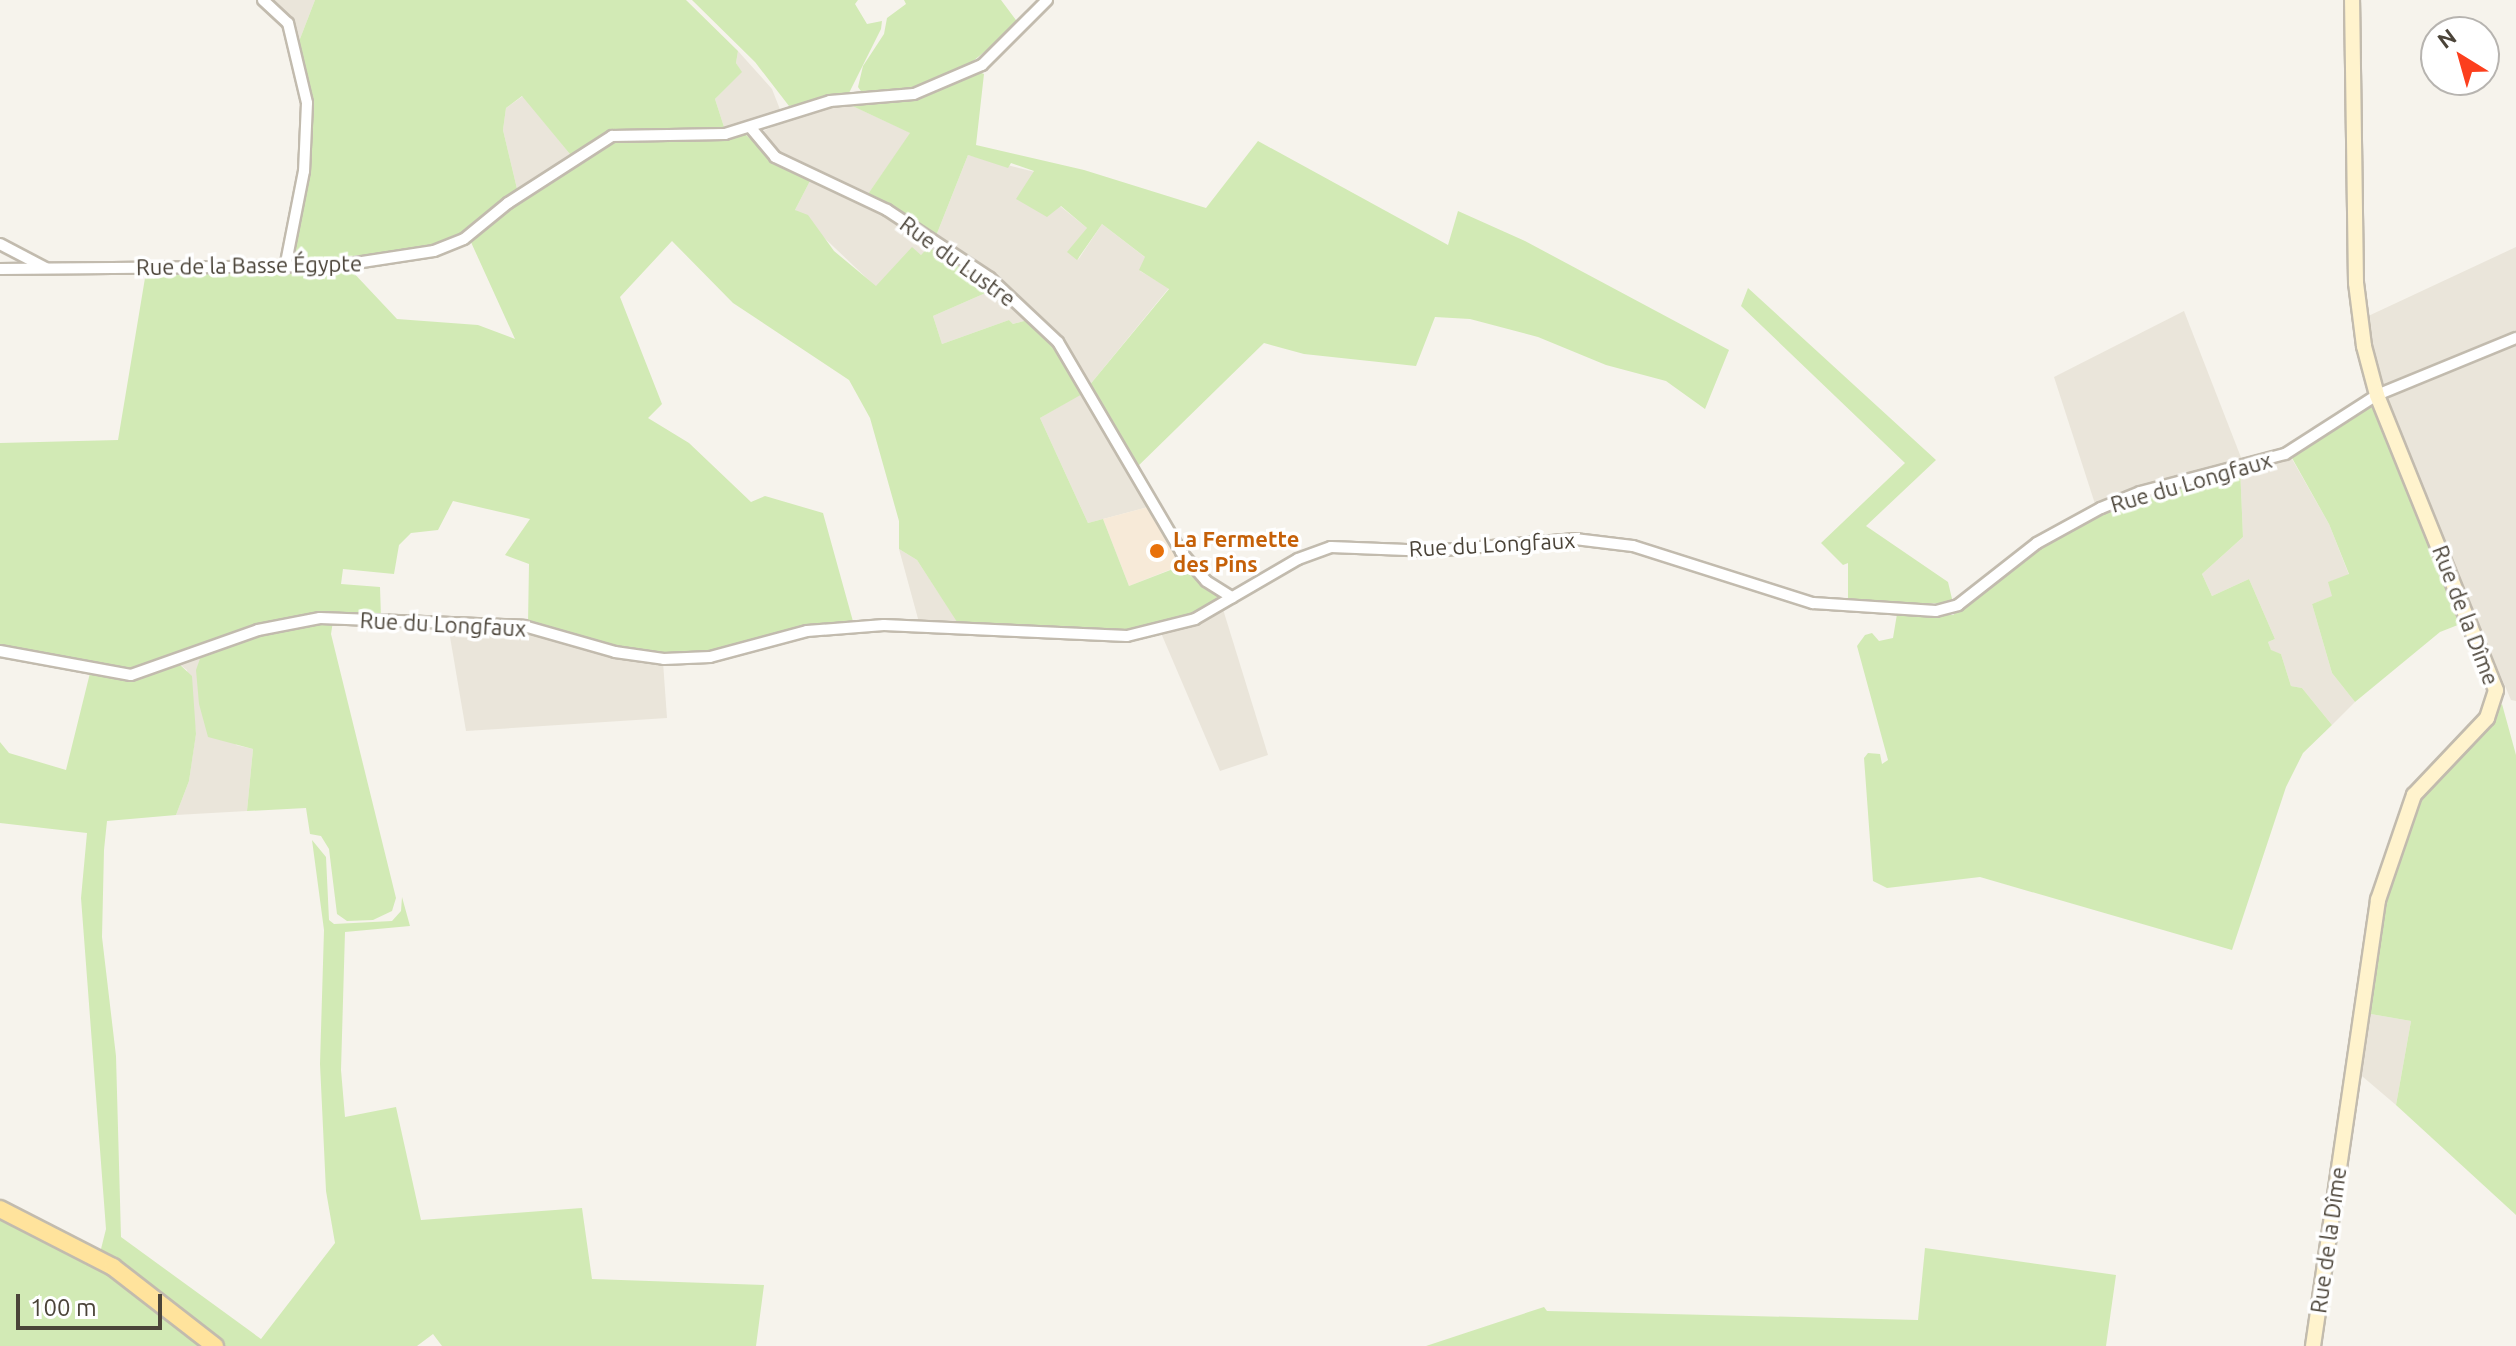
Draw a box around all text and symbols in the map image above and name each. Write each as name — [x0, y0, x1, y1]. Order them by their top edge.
north arrow — [2420, 16, 2500, 96]
text: N — [2432, 23, 2461, 53]
street label: Rue du Lustre — [895, 210, 1021, 312]
street label: Rue de la Basse Égypte — [136, 250, 362, 280]
street label: Rue du Longfaux — [2107, 446, 2275, 518]
place label: La Fermette des Pins — [1173, 525, 1299, 576]
street label: Rue du Longfaux — [1408, 526, 1576, 562]
street label: Rue de la Dîme — [2427, 541, 2505, 689]
marker: La Fermette des Pins — [1148, 542, 1166, 560]
street label: Rue du Longfaux — [359, 606, 527, 642]
street label: Rue de la Dîme — [2305, 1165, 2351, 1315]
scale bar — [20, 1278, 166, 1328]
text: 100 m — [30, 1294, 97, 1321]

